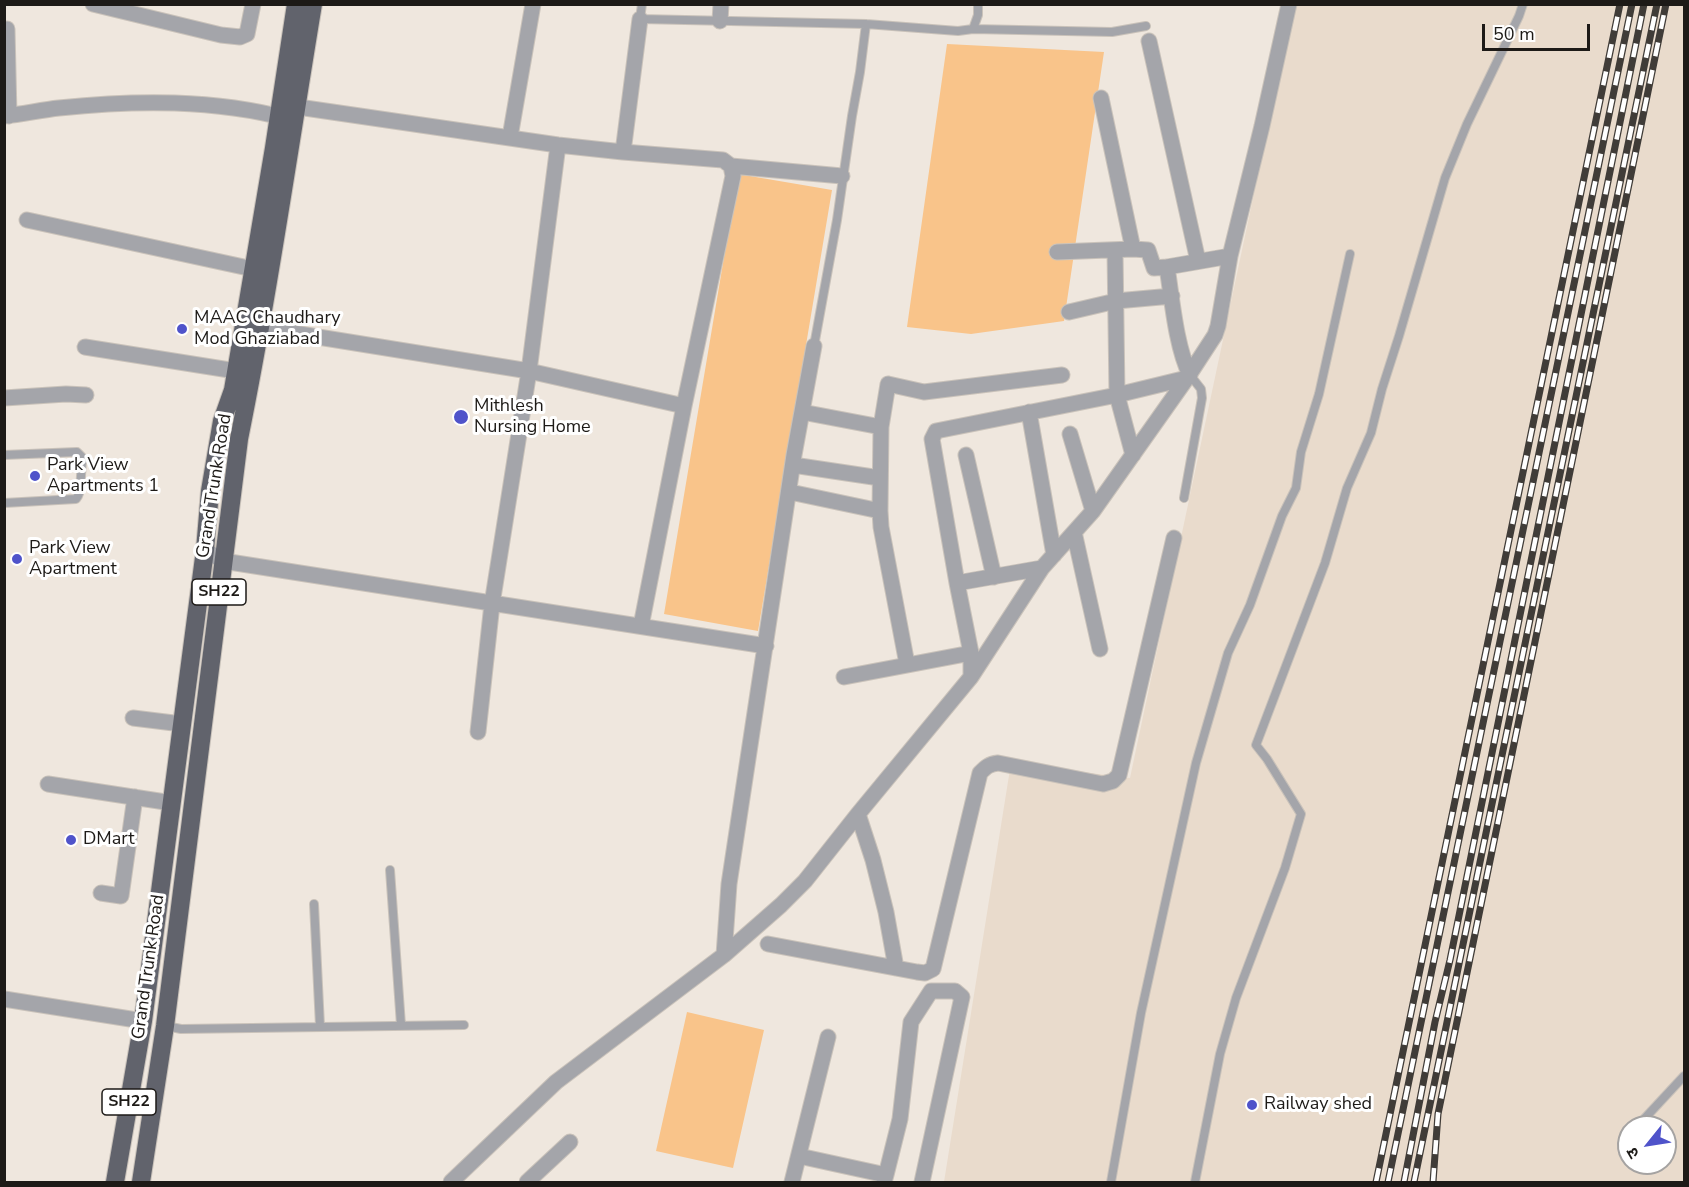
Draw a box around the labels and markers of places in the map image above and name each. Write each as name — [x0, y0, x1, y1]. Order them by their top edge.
place label: MAAC Chaudhary Mod Ghaziabad — [194, 308, 341, 350]
marker: MAAC Chaudhary Mod Ghaziabad — [175, 322, 189, 336]
place label: Mithlesh Nursing Home — [474, 396, 591, 438]
marker: Mithlesh Nursing Home — [452, 408, 470, 426]
place label: Park View Apartments 1 — [47, 455, 159, 498]
marker: Park View Apartments 1 — [28, 469, 42, 483]
place label: Park View Apartment — [29, 538, 117, 580]
marker: Park View Apartment — [10, 552, 24, 566]
place label: DMart — [83, 829, 135, 851]
marker: DMart — [64, 833, 78, 847]
place label: Railway shed — [1264, 1094, 1372, 1116]
marker: Railway shed — [1245, 1098, 1259, 1112]

